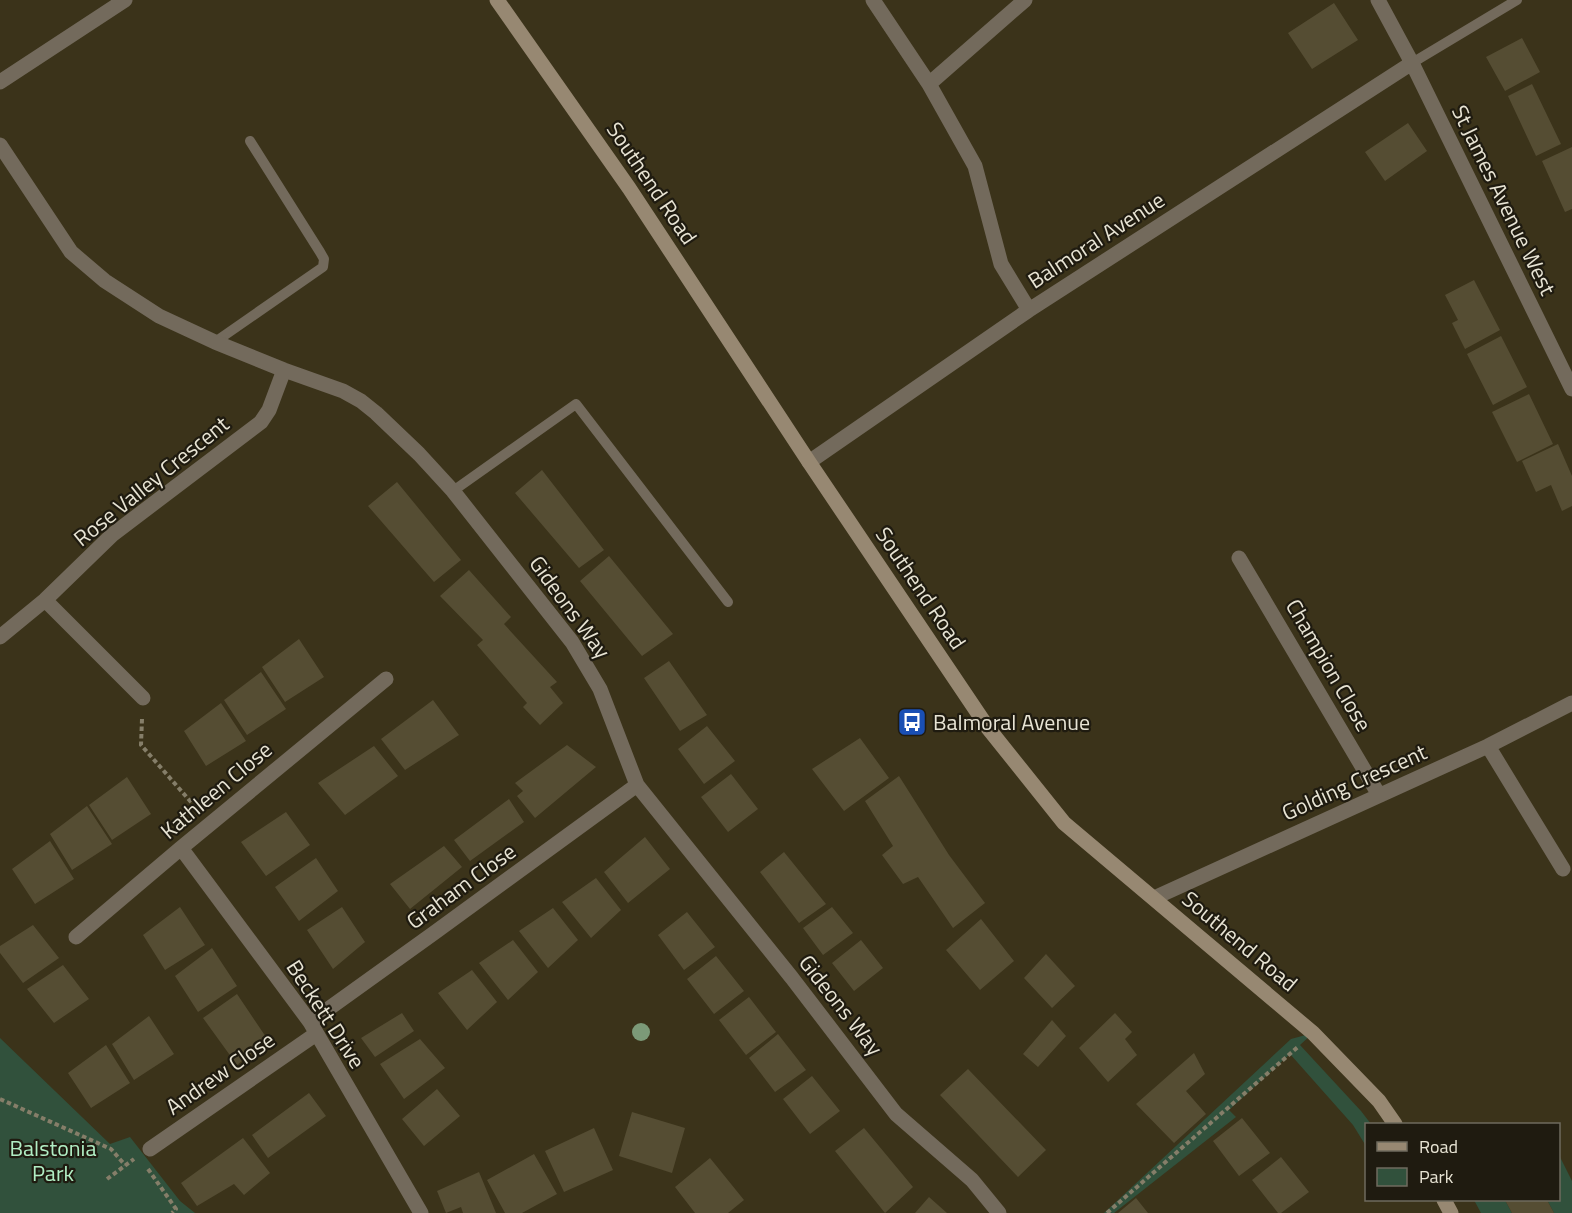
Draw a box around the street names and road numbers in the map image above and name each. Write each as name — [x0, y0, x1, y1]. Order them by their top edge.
street label: St James Avenue West — [1443, 99, 1565, 301]
street label: Southend Road — [598, 115, 706, 251]
street label: Balmoral Avenue — [1021, 183, 1171, 297]
street label: Rose Valley Crescent — [66, 407, 236, 554]
street label: Southend Road — [867, 520, 975, 656]
street label: Gideons Way — [521, 548, 619, 666]
street label: Champion Close — [1277, 592, 1381, 738]
street label: Kathleen Close — [153, 733, 279, 847]
street label: Golding Crescent — [1276, 735, 1432, 829]
street label: Graham Close — [399, 835, 523, 937]
street label: Southend Road — [1175, 882, 1305, 1000]
street label: Gideons Way — [791, 947, 892, 1063]
street label: Beckett Drive — [278, 953, 374, 1075]
street label: Andrew Close — [158, 1023, 282, 1123]

